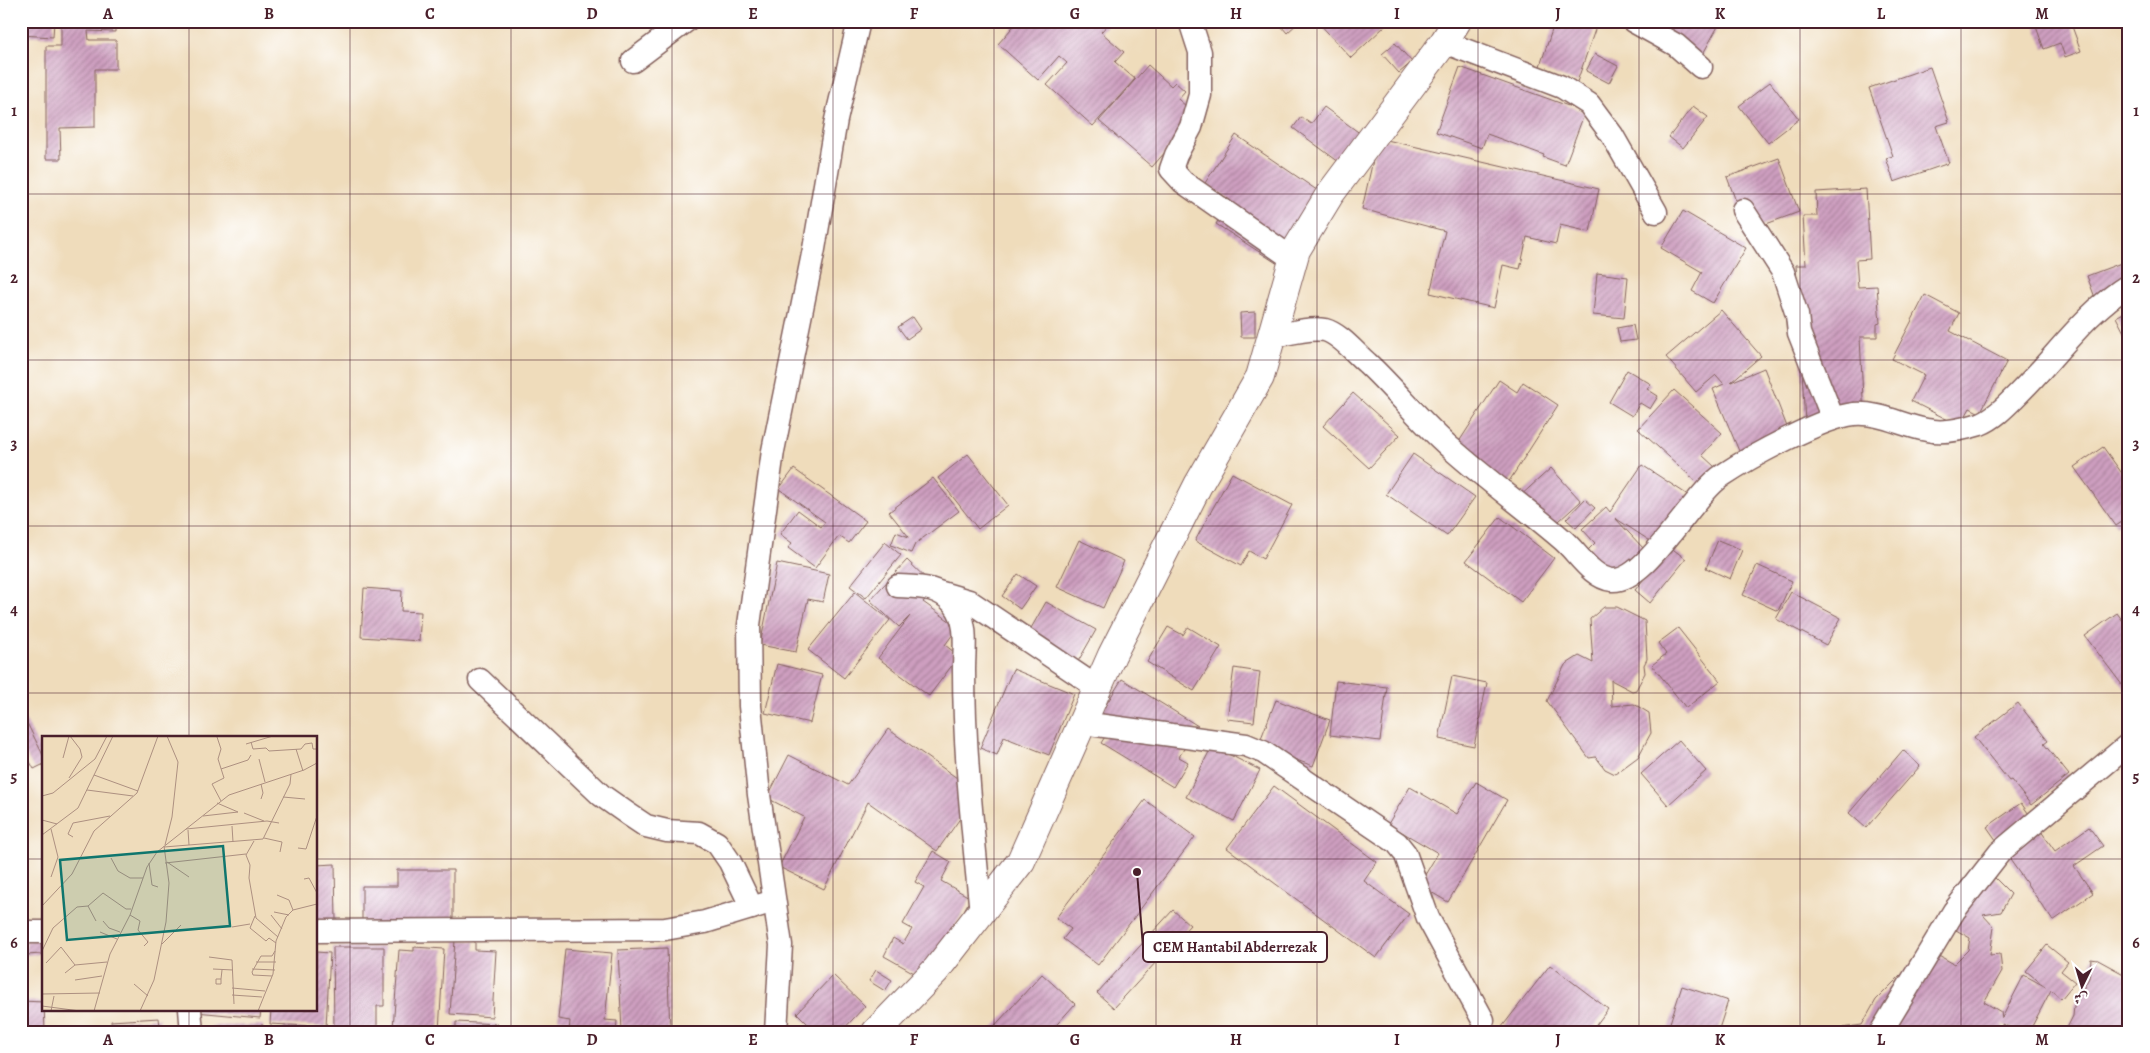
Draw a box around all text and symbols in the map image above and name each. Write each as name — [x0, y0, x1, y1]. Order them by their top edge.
text: A — [102, 3, 114, 25]
text: B — [264, 3, 274, 25]
text: C — [425, 3, 435, 25]
text: D — [586, 3, 598, 25]
text: E — [748, 3, 758, 25]
text: F — [910, 3, 919, 25]
text: G — [1070, 3, 1080, 25]
text: H — [1230, 3, 1242, 25]
text: I — [1394, 3, 1400, 25]
text: J — [1555, 3, 1561, 25]
text: K — [1715, 3, 1726, 25]
text: L — [1877, 3, 1886, 25]
text: M — [2035, 3, 2049, 25]
text: 1 — [11, 100, 17, 122]
text: 1 — [2133, 100, 2139, 122]
text: 2 — [10, 267, 18, 289]
text: 2 — [2132, 267, 2140, 289]
text: 3 — [11, 433, 18, 455]
text: 3 — [2133, 433, 2140, 455]
text: 4 — [10, 599, 18, 621]
text: 4 — [2132, 599, 2140, 621]
inset map — [42, 736, 318, 1010]
text: 5 — [11, 766, 18, 788]
text: 5 — [2133, 766, 2140, 788]
text: 6 — [10, 932, 18, 954]
callout: CEM Hantabil Abderrezak — [1143, 932, 1327, 962]
text: 6 — [2132, 932, 2140, 954]
text: CEM Hantabil Abderrezak — [1153, 937, 1317, 957]
north arrow — [2058, 960, 2108, 1010]
text: ش — [2073, 988, 2089, 1009]
text: A — [102, 1029, 114, 1051]
text: B — [264, 1029, 274, 1051]
text: C — [425, 1029, 435, 1051]
text: D — [586, 1029, 598, 1051]
text: E — [748, 1029, 758, 1051]
text: F — [910, 1029, 919, 1051]
text: G — [1070, 1029, 1080, 1051]
text: H — [1230, 1029, 1242, 1051]
text: I — [1394, 1029, 1400, 1051]
text: J — [1555, 1029, 1561, 1051]
text: K — [1715, 1029, 1726, 1051]
text: L — [1877, 1029, 1886, 1051]
text: M — [2035, 1029, 2049, 1051]

